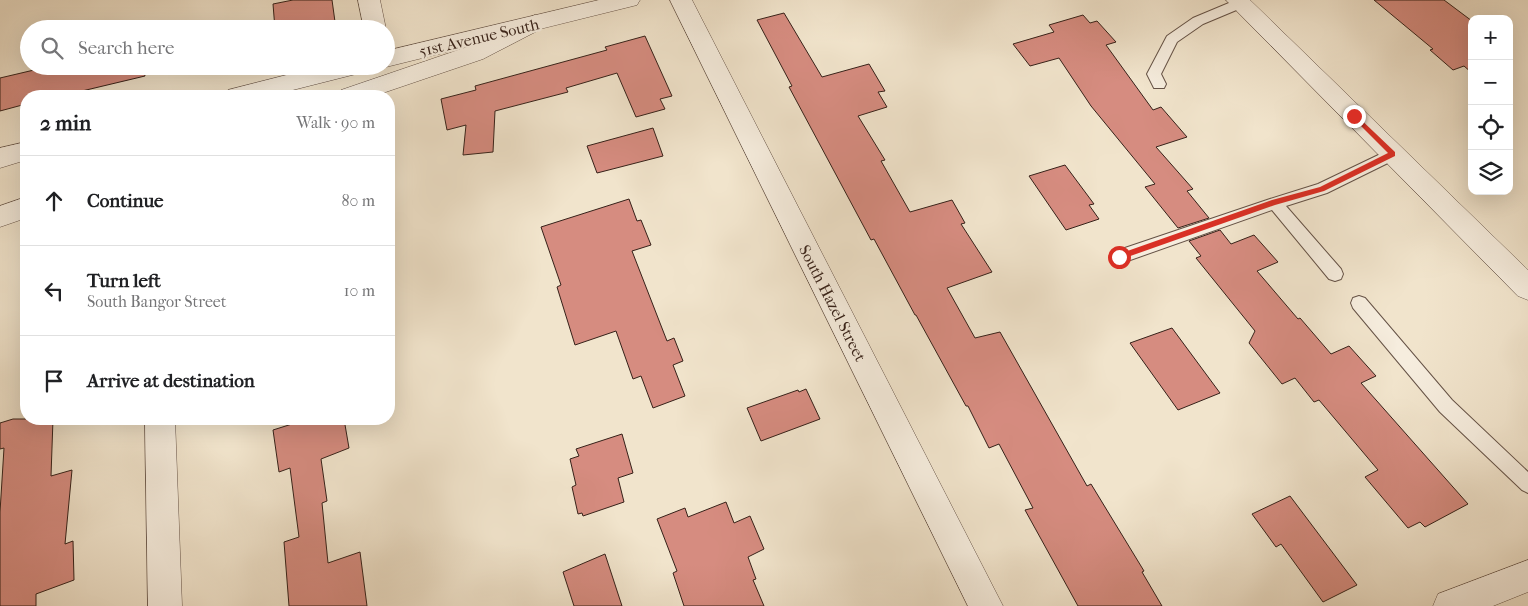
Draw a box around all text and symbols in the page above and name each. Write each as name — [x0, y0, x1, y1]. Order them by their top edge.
street label: 51st Avenue South — [417, 14, 541, 61]
map controls — [1468, 15, 1513, 195]
button: + — [1468, 15, 1513, 60]
search box — [20, 20, 395, 75]
icon: search — [38, 34, 66, 62]
text: Search here — [78, 37, 174, 59]
button: − — [1468, 60, 1513, 105]
route end — [1343, 105, 1366, 128]
button: locate — [1468, 105, 1513, 150]
text: 2 min — [40, 111, 91, 135]
text: Walk · 90 m — [296, 113, 375, 132]
button: layers — [1468, 150, 1513, 195]
icon: ahead — [40, 187, 68, 215]
text: Continue — [87, 190, 163, 212]
text: 80 m — [341, 191, 375, 210]
street label: South Hazel Street — [795, 242, 870, 365]
route start — [1108, 246, 1131, 269]
text: Turn left — [87, 270, 161, 292]
icon: left — [40, 277, 68, 305]
text: 10 m — [344, 281, 375, 300]
text: South Bangor Street — [87, 292, 226, 311]
icon: arrive — [40, 367, 68, 395]
text: Arrive at destination — [87, 370, 255, 392]

